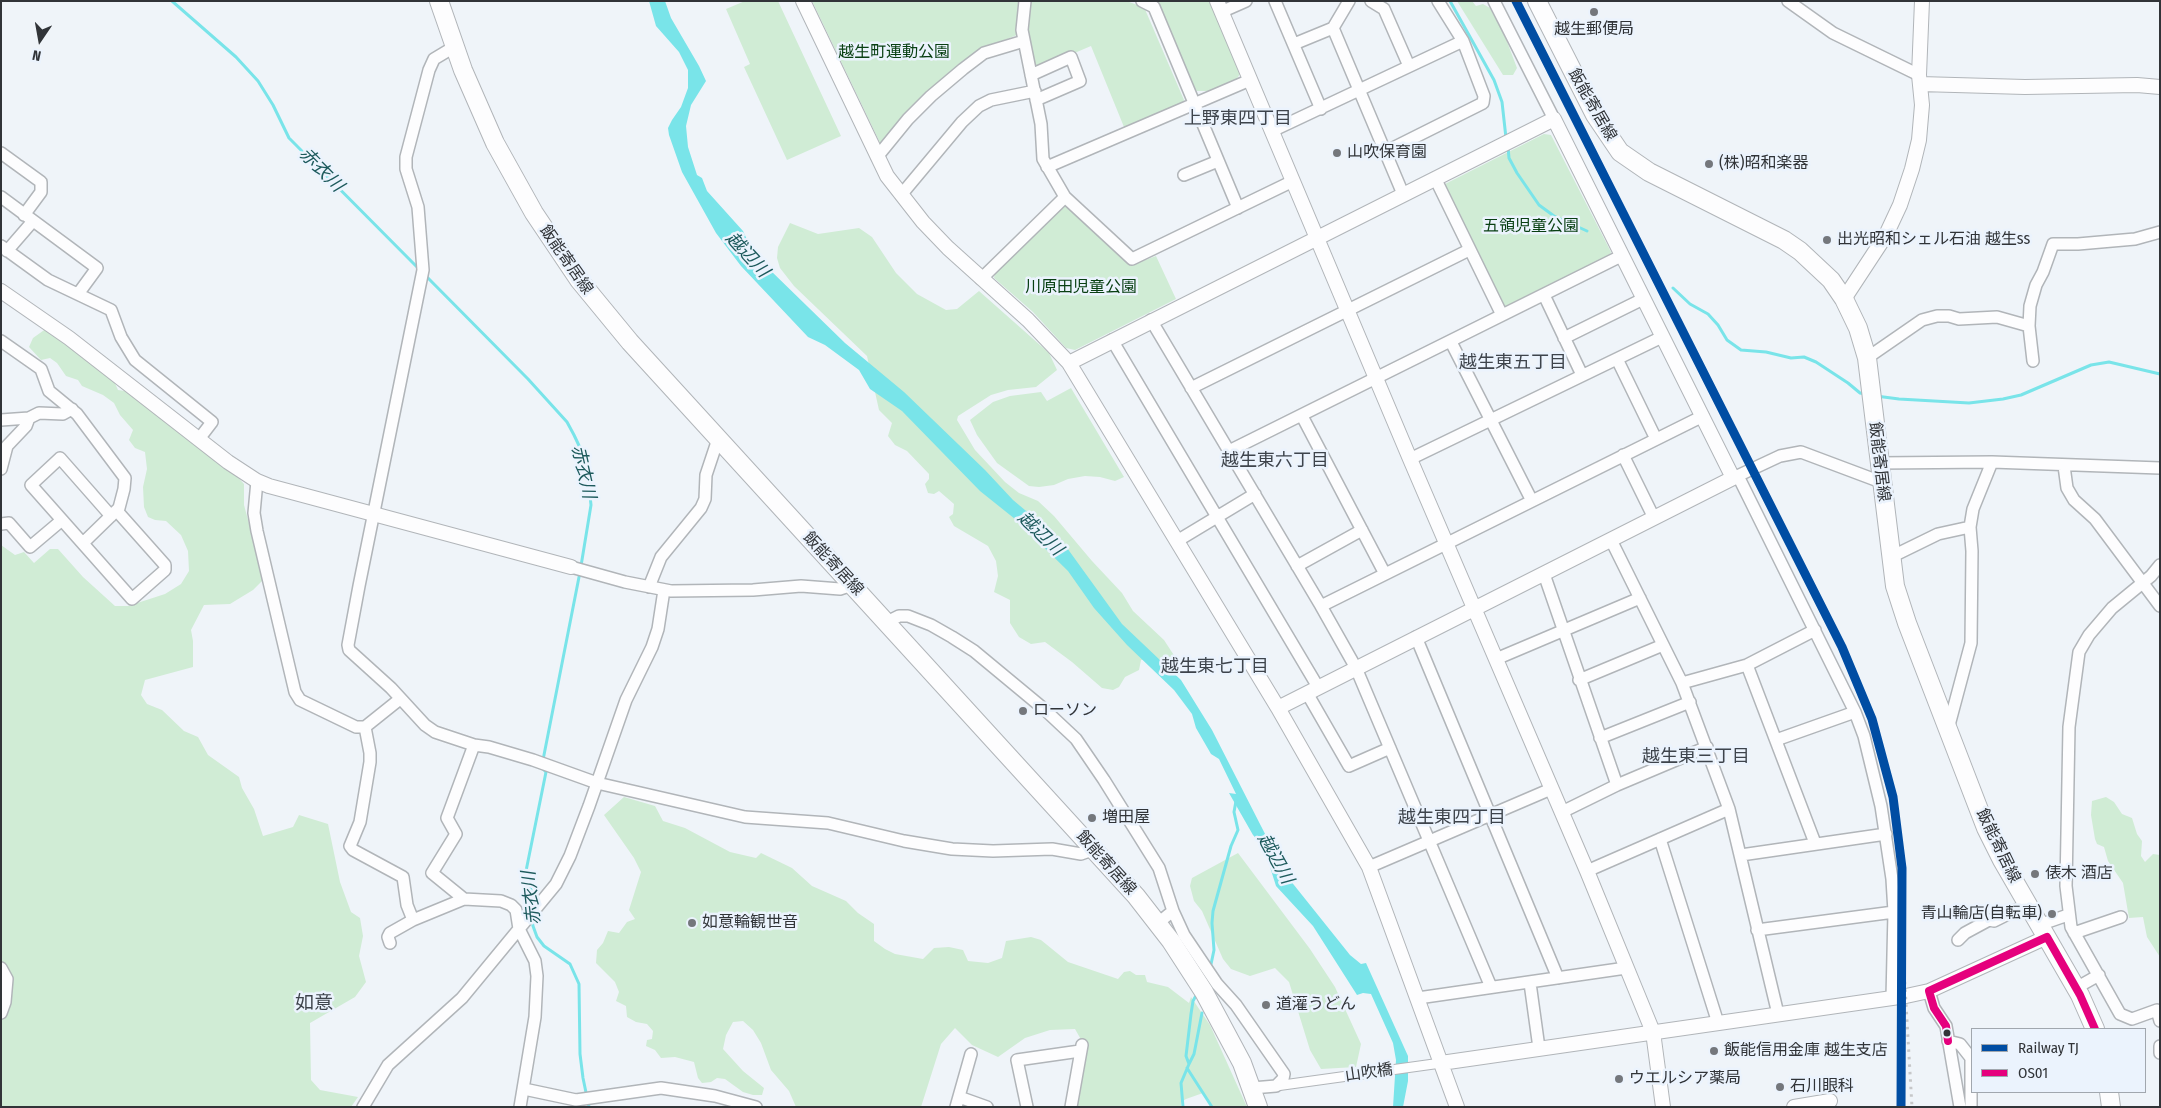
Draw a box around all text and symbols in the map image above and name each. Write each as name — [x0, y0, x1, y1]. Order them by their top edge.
marker: 越生郵便局 — [1588, 6, 1600, 18]
north arrow — [15, 15, 65, 65]
place label: 越生郵便局 — [1554, 20, 1634, 40]
park label: 越生町運動公園 — [838, 43, 950, 63]
text: N — [31, 46, 43, 64]
street label: 飯能寄居線 — [1564, 66, 1620, 144]
district label: 上野東四丁目 — [1184, 108, 1292, 130]
water label: 赤衣川 — [294, 143, 348, 197]
place label: 山吹保育園 — [1347, 143, 1427, 163]
marker: 山吹保育園 — [1331, 147, 1343, 159]
place label: (株)昭和楽器 — [1719, 154, 1808, 174]
marker: (株)昭和楽器 — [1703, 158, 1715, 170]
park label: 五領児童公園 — [1483, 217, 1579, 237]
street label: 飯能寄居線 — [535, 222, 597, 298]
water label: 越辺川 — [721, 228, 773, 282]
place label: 出光昭和シェル石油 越生ss — [1837, 230, 2030, 250]
marker: 出光昭和シェル石油 越生ss — [1821, 234, 1833, 246]
park label: 川原田児童公園 — [1025, 278, 1137, 298]
district label: 越生東五丁目 — [1459, 352, 1567, 374]
street label: 飯能寄居線 — [1865, 421, 1893, 503]
water label: 赤衣川 — [566, 443, 600, 501]
district label: 越生東六丁目 — [1221, 450, 1329, 472]
water label: 越辺川 — [1013, 507, 1067, 561]
street label: 飯能寄居線 — [799, 528, 867, 600]
district label: 越生東七丁目 — [1161, 656, 1269, 678]
place label: ローソン — [1033, 701, 1097, 721]
marker: ローソン — [1017, 705, 1029, 717]
district label: 越生東三丁目 — [1642, 746, 1750, 768]
street label: 飯能寄居線 — [1972, 806, 2024, 886]
district label: 越生東四丁目 — [1398, 807, 1506, 829]
place label: 増田屋 — [1102, 808, 1150, 828]
marker: 増田屋 — [1086, 812, 1098, 824]
street label: 飯能寄居線 — [1072, 827, 1140, 899]
water label: 越辺川 — [1252, 830, 1298, 888]
place label: 俵木 酒店 — [2045, 864, 2113, 884]
marker: 俵木 酒店 — [2029, 868, 2041, 880]
water label: 赤衣川 — [518, 870, 546, 926]
place label: 青山輪店(自転車) — [1921, 904, 2042, 924]
marker: 青山輪店(自転車) — [2046, 908, 2058, 920]
place label: 如意輪観世音 — [702, 913, 798, 933]
marker: 如意輪観世音 — [686, 917, 698, 929]
district label: 如意 — [295, 993, 333, 1015]
place label: 道灌うどん — [1276, 995, 1356, 1015]
marker: 道灌うどん — [1260, 999, 1272, 1011]
unlabelled marker — [1942, 1028, 1952, 1038]
legend — [1971, 1028, 2146, 1093]
text: Railway TJ — [2018, 1039, 2079, 1057]
place label: 飯能信用金庫 越生支店 — [1724, 1041, 1888, 1061]
marker: 飯能信用金庫 越生支店 — [1708, 1045, 1720, 1057]
street label: 山吹橋 — [1344, 1060, 1394, 1086]
text: OS01 — [2018, 1064, 2048, 1082]
place label: ウエルシア薬局 — [1629, 1069, 1741, 1089]
marker: ウエルシア薬局 — [1613, 1073, 1625, 1085]
place label: 石川眼科 — [1790, 1077, 1854, 1097]
marker: 石川眼科 — [1774, 1081, 1786, 1093]

